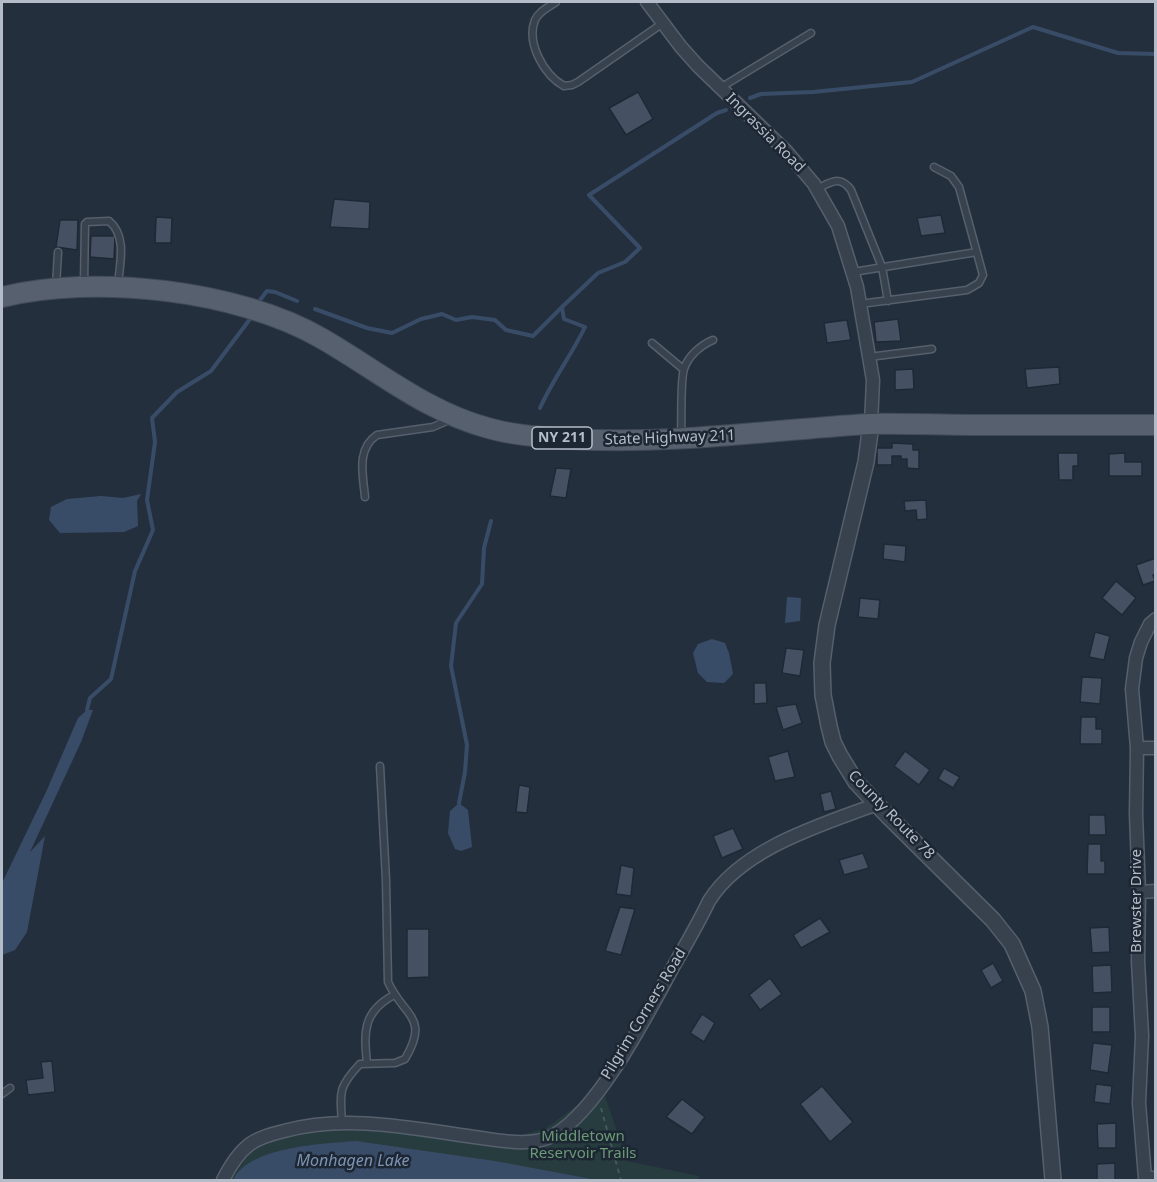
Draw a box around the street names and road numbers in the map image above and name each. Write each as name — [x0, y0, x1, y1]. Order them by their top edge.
street label: Ingrassia Road — [722, 90, 808, 176]
road number: NY 211 — [532, 427, 592, 449]
street label: State Highway 211 — [604, 427, 736, 449]
street label: County Route 78 — [844, 767, 938, 863]
street label: Brewster Drive — [1128, 849, 1146, 953]
street label: Pilgrim Corners Road — [598, 945, 690, 1083]

